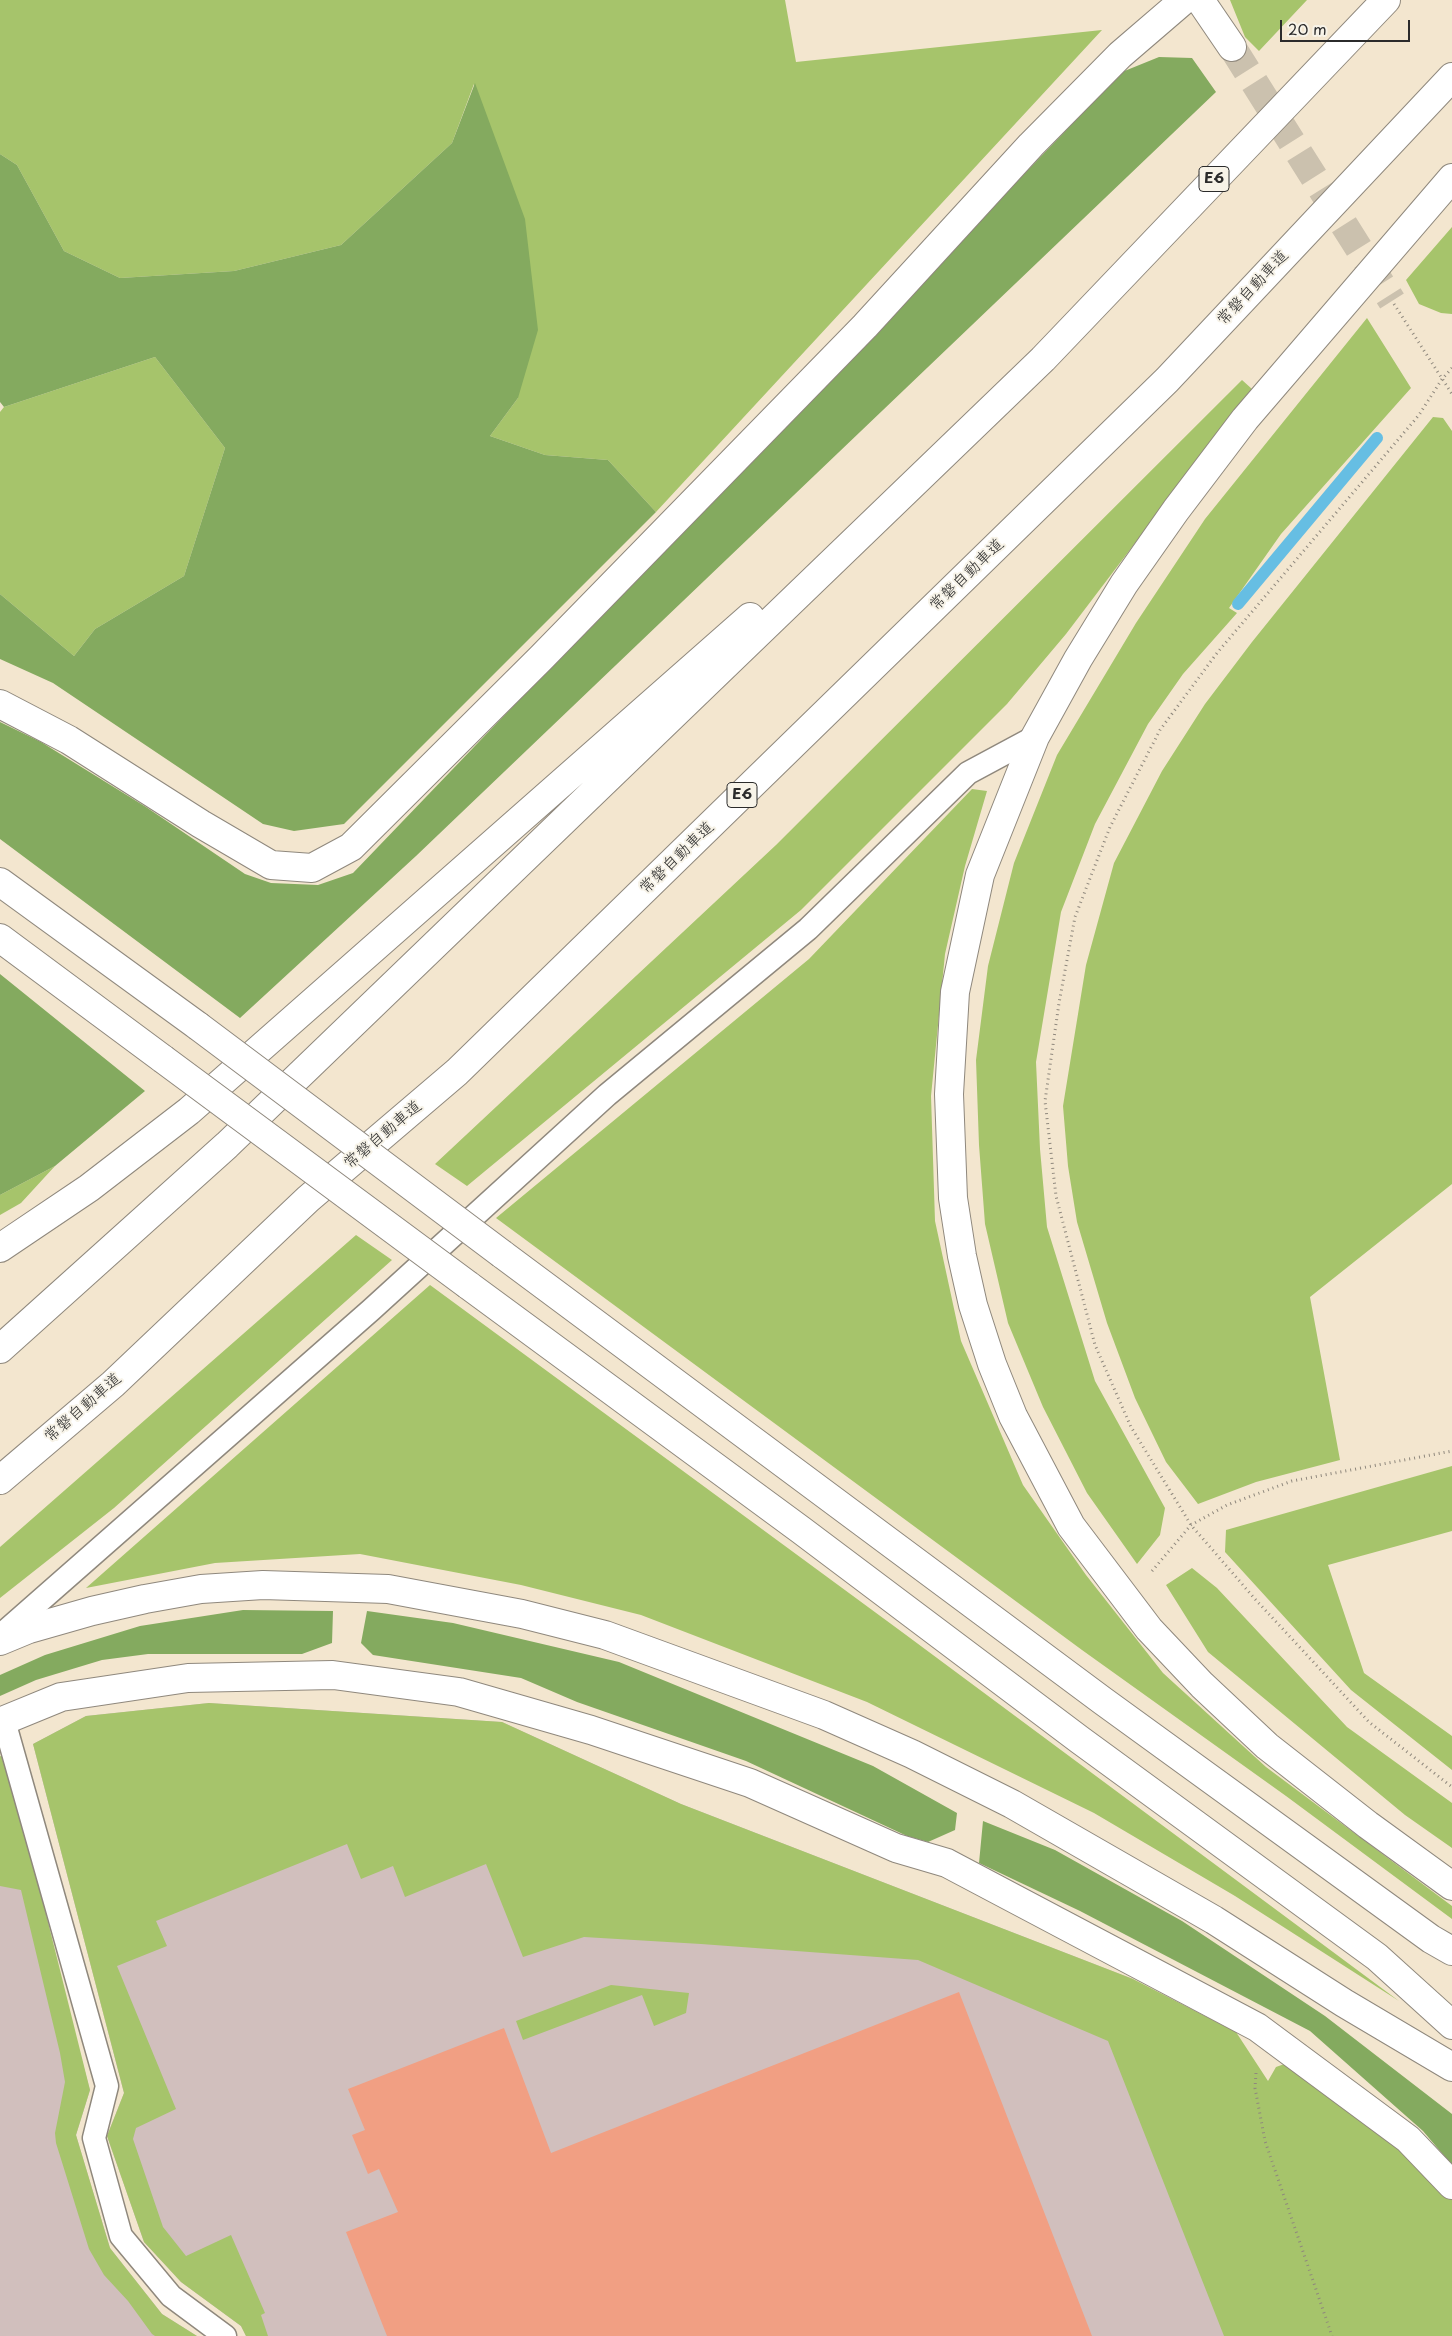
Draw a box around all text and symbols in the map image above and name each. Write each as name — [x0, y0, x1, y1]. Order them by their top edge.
scale bar — [1282, 10, 1412, 42]
text: 20 m — [1288, 17, 1327, 40]
road number: E6 — [1199, 166, 1229, 192]
street label: 常磐自動車道 — [1213, 246, 1293, 330]
street label: 常磐自動車道 — [926, 535, 1008, 615]
road number: E6 — [727, 782, 757, 808]
street label: 常磐自動車道 — [636, 818, 718, 898]
street label: 常磐自動車道 — [340, 1097, 426, 1173]
street label: 常磐自動車道 — [40, 1369, 126, 1447]

